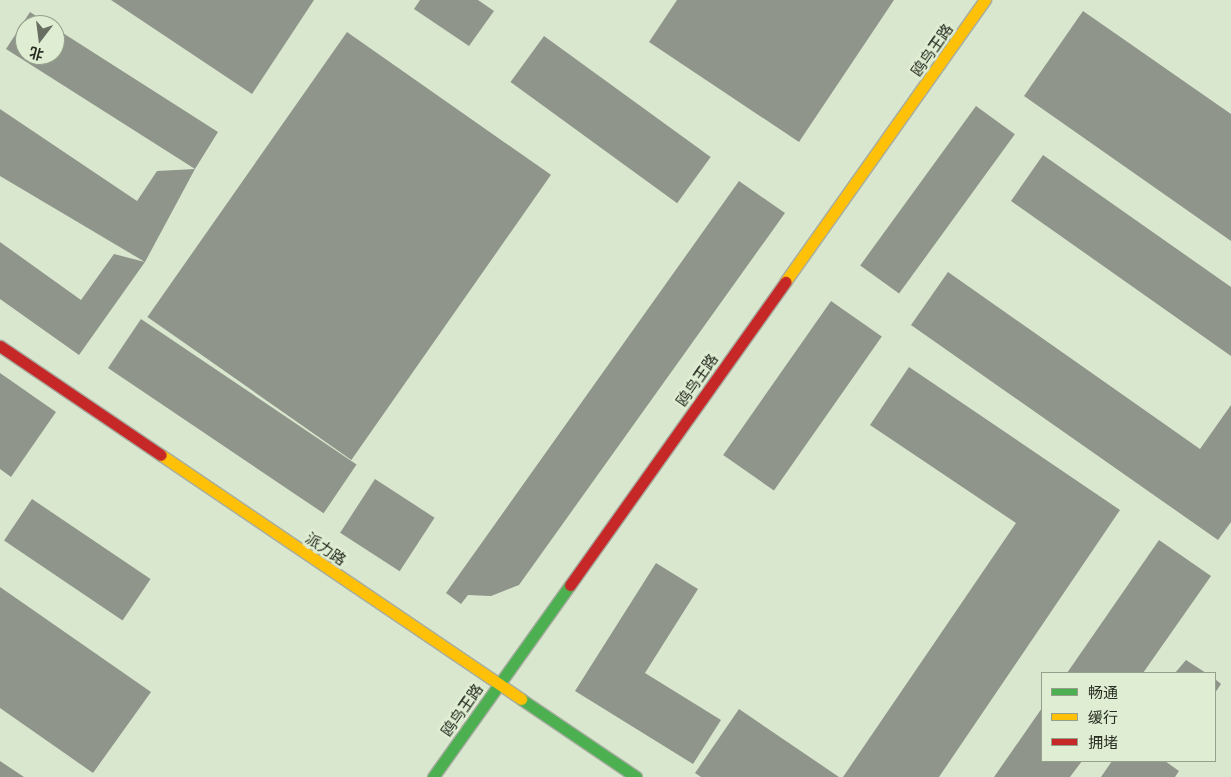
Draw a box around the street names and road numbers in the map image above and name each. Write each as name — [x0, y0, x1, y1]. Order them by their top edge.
street label: 鸥鸟王路 — [907, 20, 957, 80]
street label: 鸥鸟王路 — [672, 350, 722, 410]
street label: 派力路 — [302, 529, 350, 569]
street label: 鸥鸟王路 — [437, 680, 487, 740]

